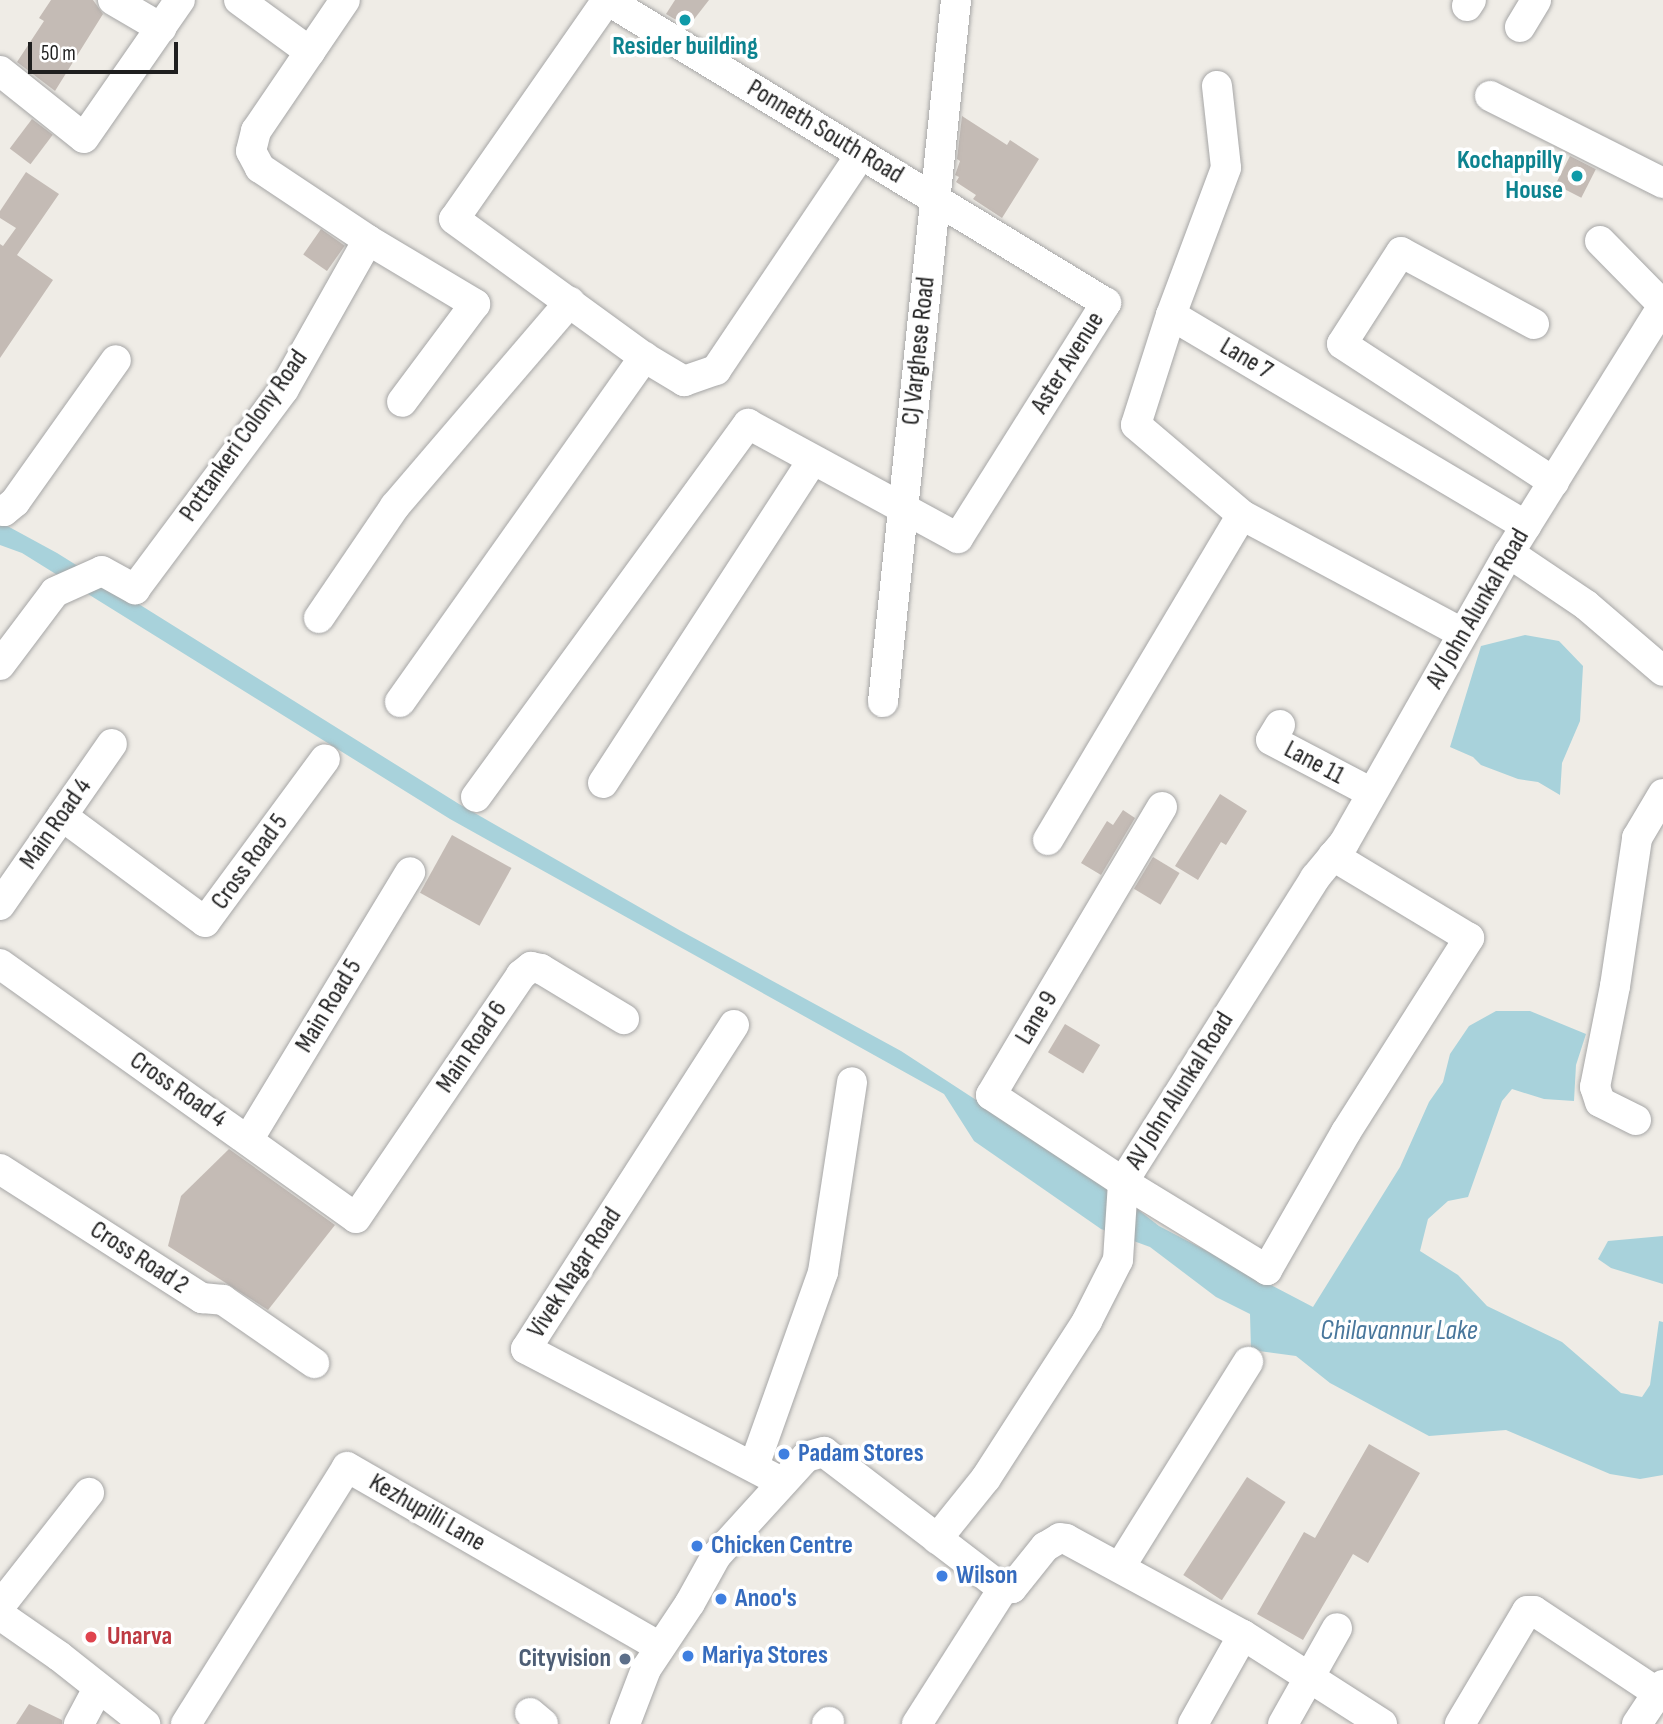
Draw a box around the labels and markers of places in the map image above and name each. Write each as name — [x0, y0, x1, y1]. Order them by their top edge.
marker: Resider building — [677, 12, 693, 28]
place label: Resider building — [612, 31, 758, 63]
place label: Kochappilly House — [1457, 145, 1563, 206]
marker: Kochappilly House — [1569, 168, 1585, 184]
place label: Padam Stores — [798, 1438, 924, 1470]
marker: Padam Stores — [776, 1446, 792, 1462]
place label: Chicken Centre — [711, 1530, 853, 1562]
marker: Chicken Centre — [689, 1538, 705, 1554]
place label: Wilson — [956, 1560, 1018, 1592]
marker: Wilson — [934, 1568, 950, 1584]
place label: Anoo's — [735, 1583, 797, 1615]
marker: Anoo's — [713, 1591, 729, 1607]
place label: Unarva — [107, 1621, 172, 1653]
marker: Unarva — [81, 1627, 101, 1647]
place label: Mariya Stores — [702, 1640, 828, 1672]
place label: Cityvision — [518, 1643, 611, 1675]
marker: Mariya Stores — [680, 1648, 696, 1664]
marker: Cityvision — [617, 1651, 633, 1667]

